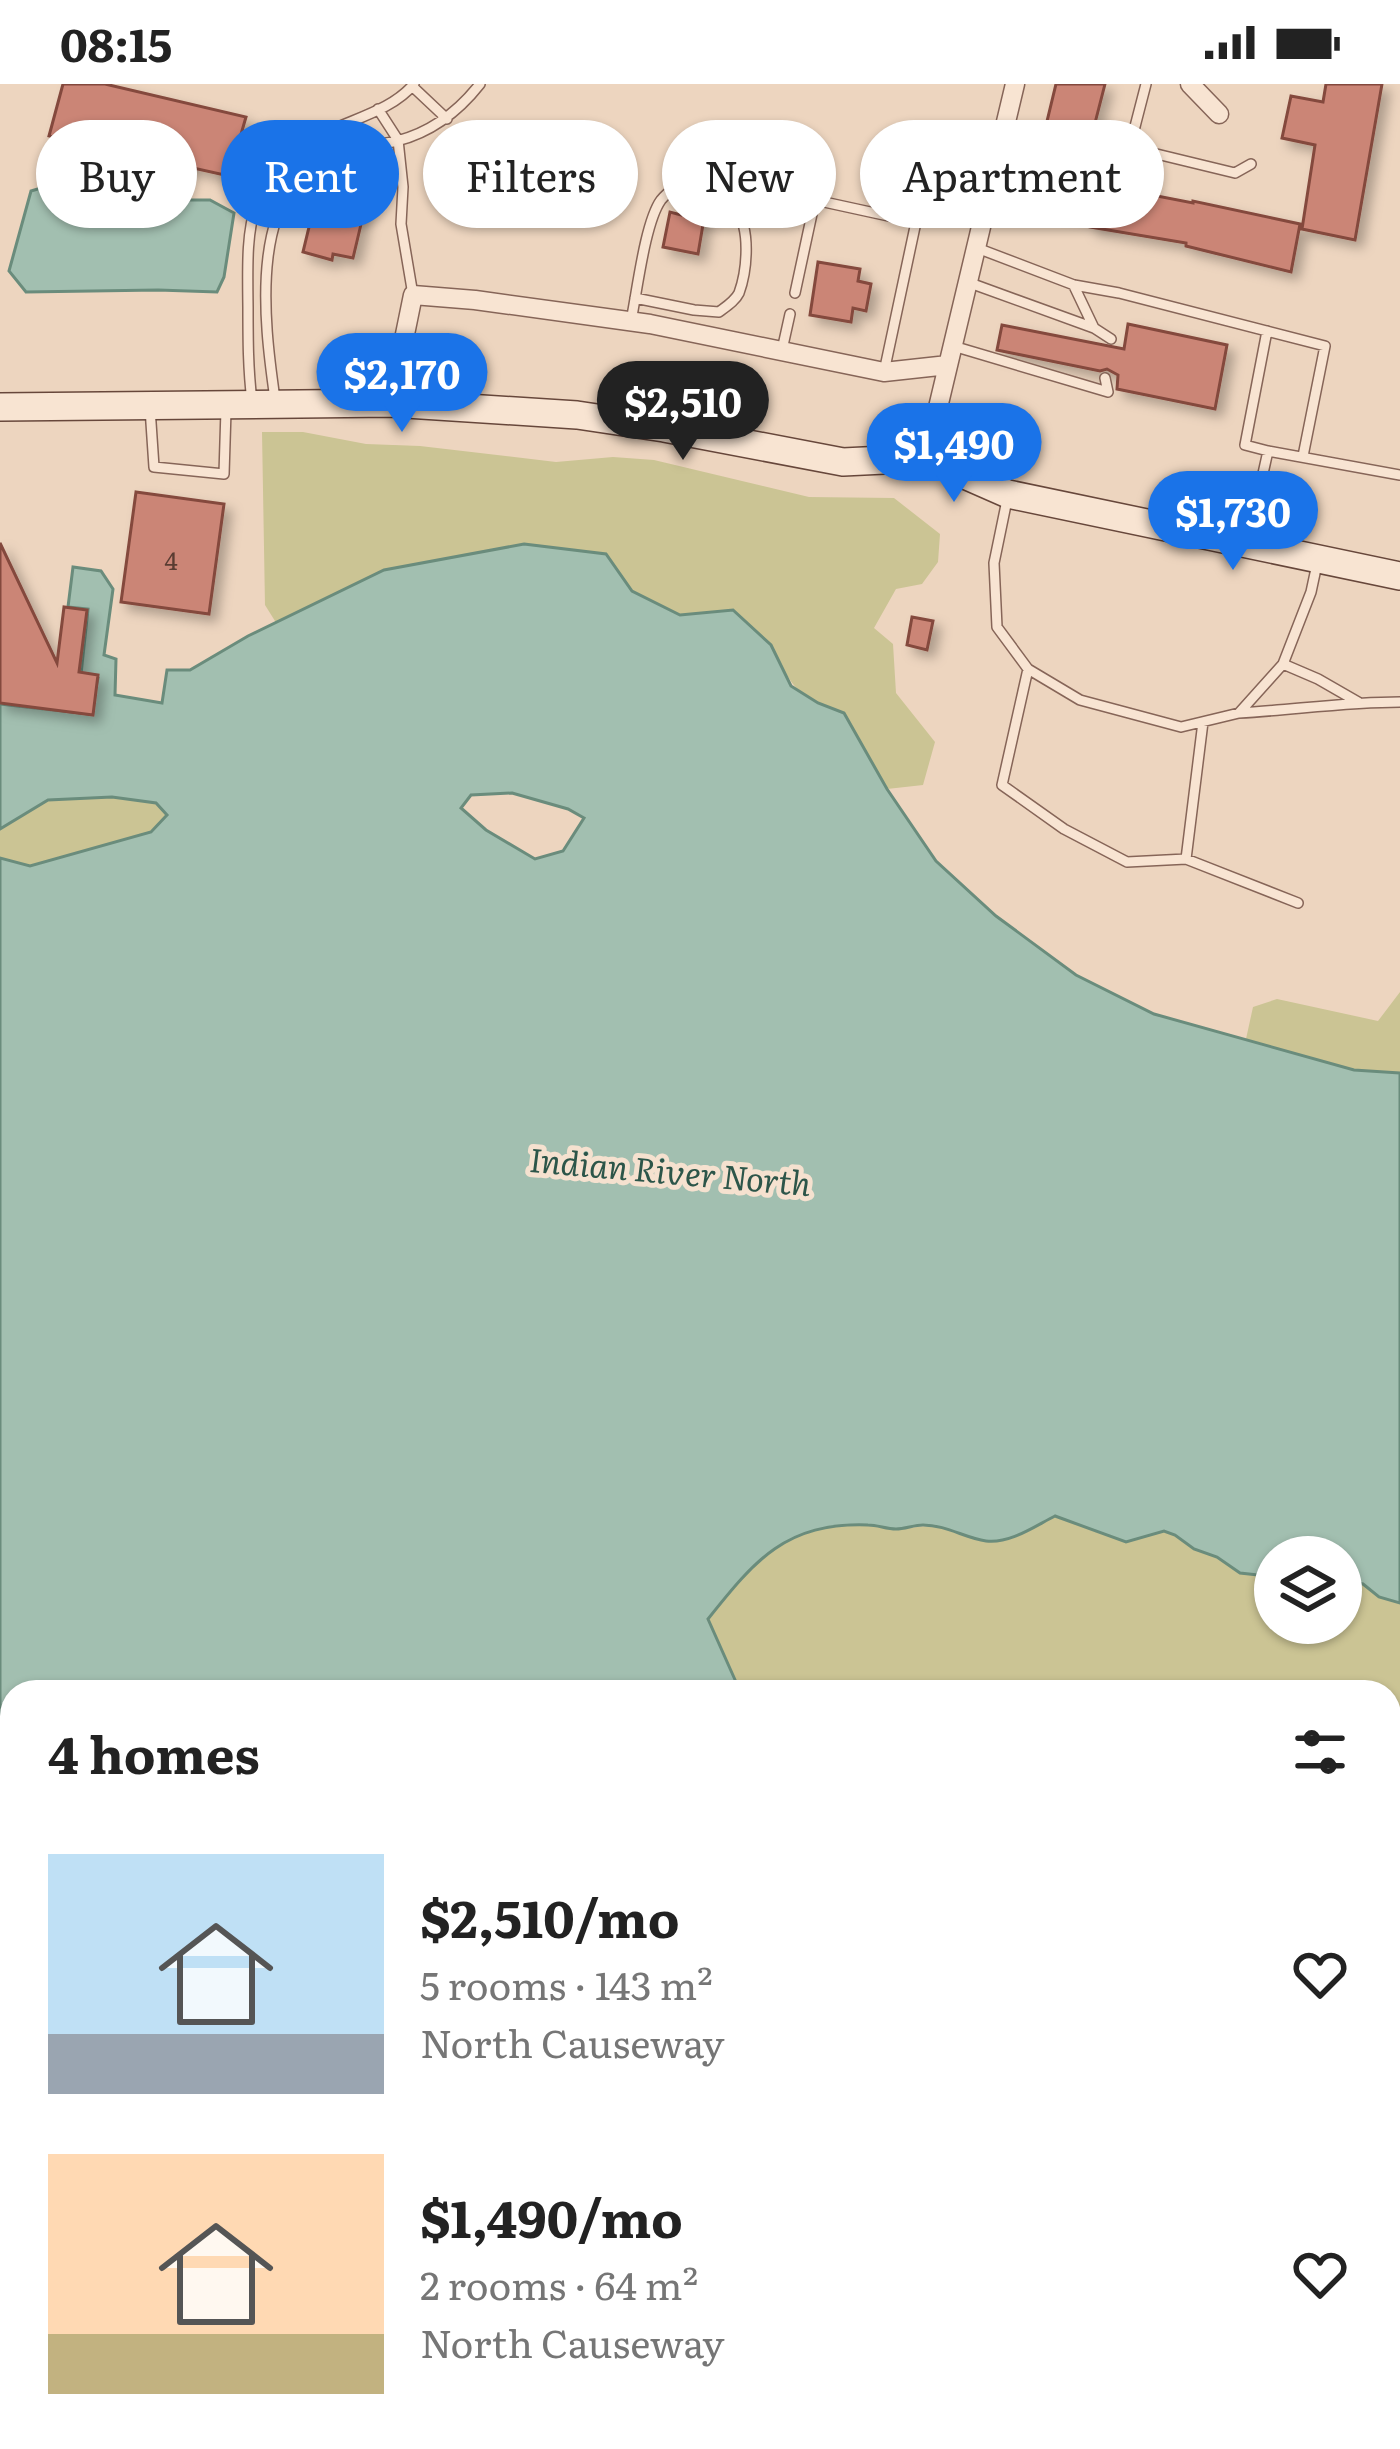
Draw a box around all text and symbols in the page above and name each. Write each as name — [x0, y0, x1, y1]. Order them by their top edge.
text: 08:15 — [60, 9, 172, 76]
chip: Buy — [36, 120, 197, 228]
chip: Rent — [221, 120, 399, 228]
chip: Filters — [423, 120, 638, 228]
chip: New — [662, 120, 836, 228]
chip: Apartment — [860, 120, 1164, 228]
pin: $2,170 — [304, 333, 500, 435]
text: $2,170 — [343, 343, 461, 401]
pin: $2,510 — [585, 361, 781, 463]
text: $2,510 — [624, 371, 742, 429]
pin: $1,490 — [856, 403, 1052, 505]
text: $1,490 — [894, 413, 1014, 471]
pin: $1,730 — [1135, 471, 1331, 573]
text: $1,730 — [1175, 481, 1291, 539]
house number: 4 — [164, 542, 178, 577]
water label: Indian River North — [528, 1133, 813, 1206]
map controls — [1254, 1536, 1362, 1644]
button: layers — [1254, 1536, 1362, 1644]
text: 4 homes — [48, 1714, 260, 1790]
icon: filters — [1287, 1719, 1353, 1785]
text: $2,510/mo — [420, 1878, 679, 1954]
icon: home — [144, 1902, 288, 2046]
icon: heart — [1287, 1941, 1353, 2007]
text: 5 rooms · 143 m² — [420, 1954, 713, 2012]
text: North Causeway — [420, 2012, 725, 2070]
text: $1,490/mo — [420, 2178, 683, 2254]
icon: home — [144, 2202, 288, 2346]
icon: heart — [1287, 2241, 1353, 2307]
text: 2 rooms · 64 m² — [420, 2254, 698, 2312]
text: North Causeway — [420, 2312, 725, 2370]

